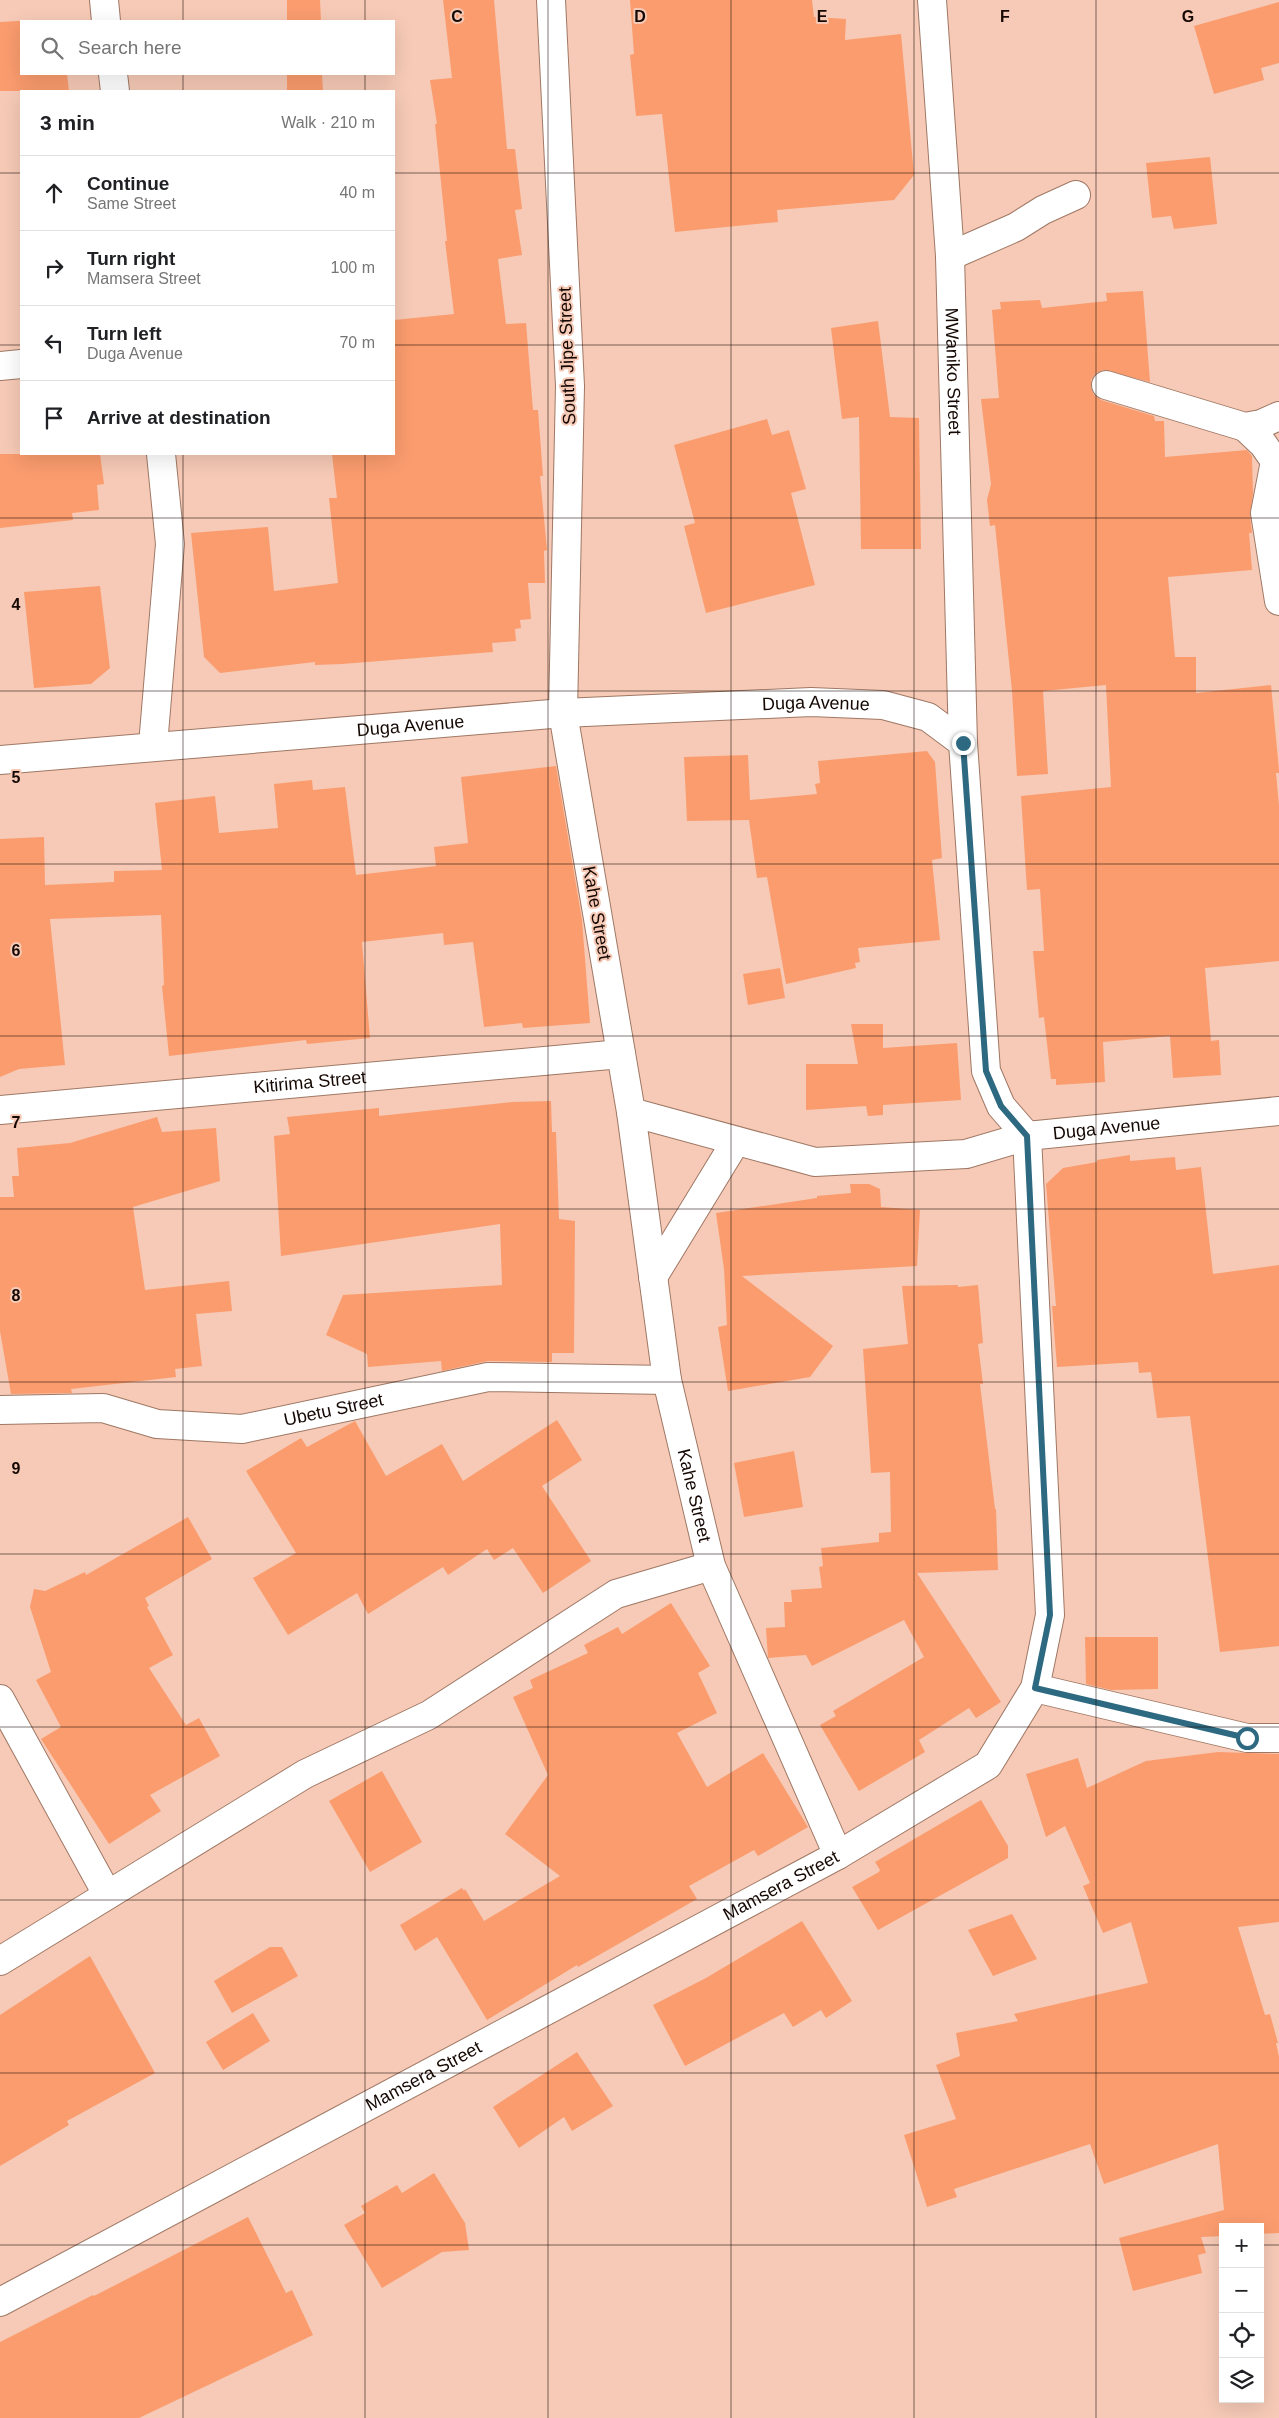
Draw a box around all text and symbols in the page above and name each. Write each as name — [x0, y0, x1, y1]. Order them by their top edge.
text: C — [451, 8, 463, 25]
text: D — [634, 8, 646, 25]
text: E — [817, 8, 828, 25]
text: F — [1000, 8, 1010, 25]
text: G — [1182, 8, 1194, 25]
search box — [20, 20, 395, 75]
icon: search — [38, 34, 66, 62]
text: Search here — [78, 37, 182, 58]
text: 3 min — [40, 111, 95, 134]
text: Walk · 210 m — [281, 114, 375, 131]
text: Continue — [87, 173, 169, 194]
icon: ahead — [40, 179, 68, 207]
text: 40 m — [339, 184, 375, 201]
text: Same Street — [87, 195, 176, 212]
text: Turn right — [87, 248, 175, 269]
icon: right — [40, 254, 68, 282]
text: 100 m — [331, 259, 375, 276]
text: Mamsera Street — [87, 270, 201, 287]
street label: South Jipe Street — [555, 287, 579, 425]
street label: MWaniko Street — [941, 307, 965, 435]
text: Turn left — [87, 323, 162, 344]
icon: left — [40, 329, 68, 357]
text: 70 m — [339, 334, 375, 351]
text: Duga Avenue — [87, 345, 183, 362]
icon: arrive — [40, 404, 68, 432]
text: Arrive at destination — [87, 407, 271, 428]
text: 4 — [12, 596, 21, 613]
street label: Duga Avenue — [761, 692, 870, 714]
street label: Duga Avenue — [356, 711, 465, 740]
route end — [952, 732, 975, 755]
text: 5 — [12, 769, 21, 786]
street label: Kahe Street — [579, 864, 615, 962]
text: 6 — [12, 942, 21, 959]
street label: Kitirima Street — [253, 1067, 367, 1097]
street label: Duga Avenue — [1052, 1113, 1161, 1143]
text: 7 — [12, 1114, 21, 1131]
text: 8 — [12, 1287, 21, 1304]
street label: Ubetu Street — [282, 1389, 385, 1430]
street label: Kahe Street — [674, 1447, 715, 1544]
text: 9 — [12, 1460, 21, 1477]
route start — [1236, 1727, 1259, 1750]
street label: Mamsera Street — [720, 1847, 842, 1924]
street label: Mamsera Street — [362, 2037, 485, 2115]
map controls — [1219, 2223, 1264, 2403]
button: + — [1219, 2223, 1264, 2268]
button: − — [1219, 2268, 1264, 2313]
button: locate — [1219, 2313, 1264, 2358]
button: layers — [1219, 2358, 1264, 2403]

